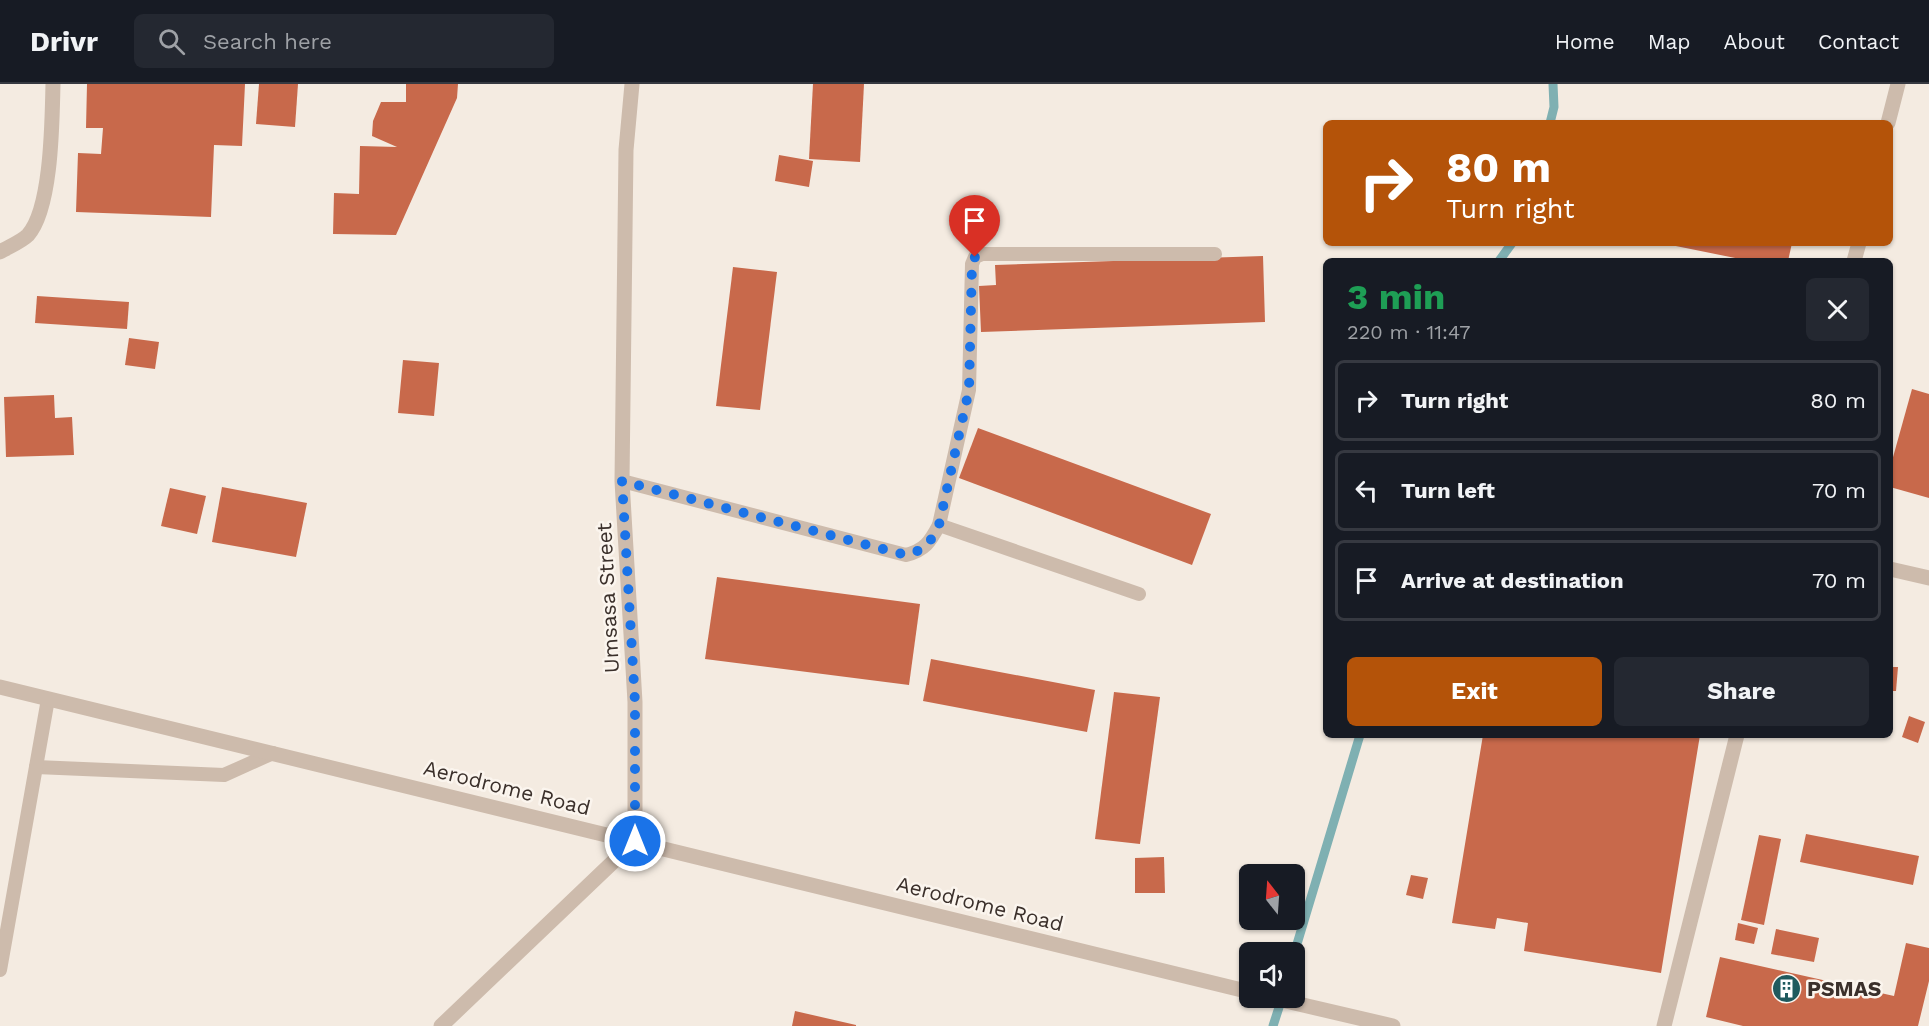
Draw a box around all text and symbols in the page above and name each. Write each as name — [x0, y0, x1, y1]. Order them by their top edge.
search box — [134, 14, 554, 68]
text: Drivr — [30, 25, 98, 58]
icon: search — [155, 25, 188, 58]
text: Search here — [203, 29, 332, 54]
text: Home — [1555, 29, 1615, 54]
text: Map — [1648, 29, 1691, 54]
text: About — [1724, 29, 1785, 54]
text: Contact — [1818, 29, 1899, 54]
text: 80 m — [1446, 143, 1551, 192]
icon: right — [1347, 144, 1425, 222]
text: Turn right — [1446, 193, 1575, 225]
pin — [949, 195, 1000, 257]
icon: arrive — [958, 204, 991, 237]
text: 3 min — [1347, 276, 1445, 318]
button: close — [1806, 278, 1869, 341]
text: 220 m · 11:47 — [1347, 320, 1470, 344]
icon: right — [1350, 384, 1383, 417]
text: Turn right — [1401, 388, 1508, 413]
text: 80 m — [1810, 388, 1866, 413]
icon: left — [1350, 474, 1383, 507]
text: Turn left — [1401, 478, 1495, 503]
text: 70 m — [1812, 478, 1866, 503]
street label: Umsasa Street — [591, 522, 624, 674]
icon: arrive — [1350, 564, 1383, 597]
text: Arrive at destination — [1401, 568, 1624, 593]
text: 70 m — [1812, 568, 1866, 593]
button: Exit — [1347, 657, 1602, 726]
button: Share — [1614, 657, 1869, 726]
street label: Aerodrome Road — [421, 755, 593, 820]
position arrow — [603, 809, 667, 873]
north arrow — [1239, 864, 1305, 930]
map controls — [1239, 864, 1305, 1008]
street label: Aerodrome Road — [894, 871, 1066, 936]
button: sound — [1239, 942, 1305, 1008]
building icon: PSMAS — [1770, 973, 1802, 1005]
place label: PSMAS — [1807, 976, 1881, 1001]

